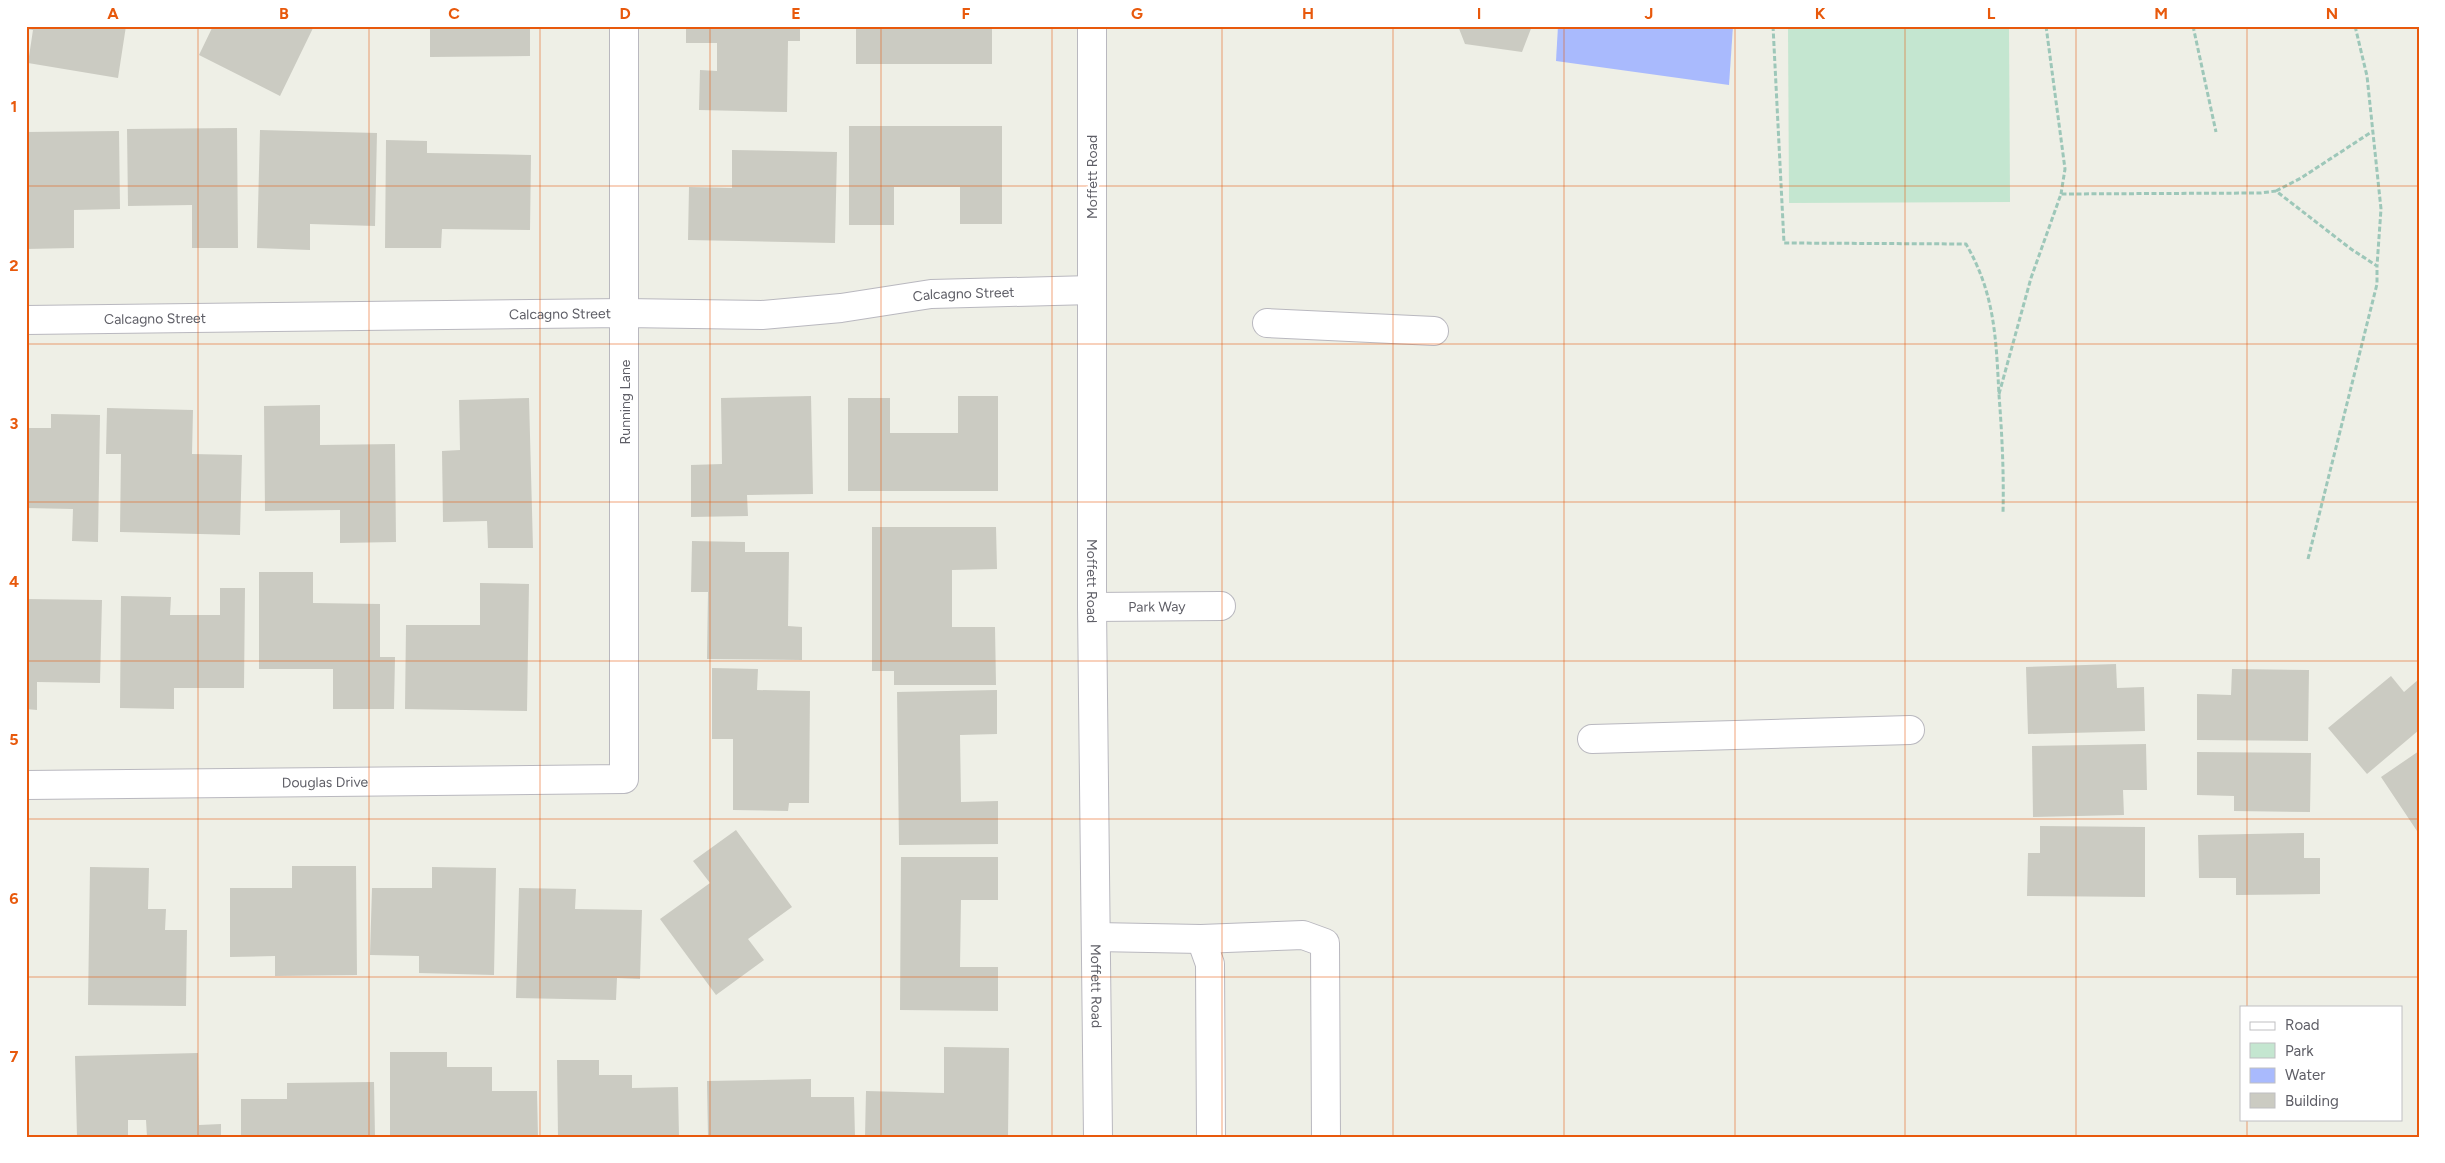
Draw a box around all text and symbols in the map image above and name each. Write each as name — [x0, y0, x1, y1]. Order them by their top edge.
text: A — [107, 4, 119, 23]
text: B — [279, 4, 289, 23]
text: C — [448, 4, 460, 23]
text: D — [619, 4, 631, 23]
text: E — [791, 4, 801, 23]
text: F — [962, 4, 971, 23]
text: G — [1131, 4, 1143, 23]
text: H — [1302, 4, 1314, 23]
text: I — [1477, 4, 1481, 23]
text: J — [1645, 4, 1653, 23]
text: K — [1815, 4, 1826, 23]
text: L — [1987, 4, 1996, 23]
text: M — [2154, 4, 2168, 23]
text: N — [2326, 4, 2338, 23]
text: 1 — [11, 97, 17, 116]
street label: Moffett Road — [1084, 135, 1101, 219]
text: 2 — [9, 256, 19, 275]
street label: Calcagno Street — [911, 283, 1015, 305]
street label: Calcagno Street — [509, 305, 611, 323]
street label: Calcagno Street — [104, 309, 206, 328]
street label: Running Lane — [617, 359, 634, 444]
text: 3 — [10, 414, 19, 433]
street label: Moffett Road — [1084, 539, 1101, 623]
text: 4 — [9, 572, 19, 591]
street label: Park Way — [1128, 598, 1186, 615]
text: 5 — [9, 730, 19, 749]
street label: Douglas Drive — [282, 773, 369, 791]
text: 6 — [9, 889, 19, 908]
street label: Moffett Road — [1087, 944, 1105, 1028]
legend — [2240, 1006, 2402, 1120]
text: Road — [2285, 1016, 2320, 1034]
text: Park — [2285, 1042, 2314, 1060]
text: 7 — [10, 1047, 19, 1066]
text: Water — [2285, 1066, 2325, 1084]
text: Building — [2285, 1092, 2339, 1110]

